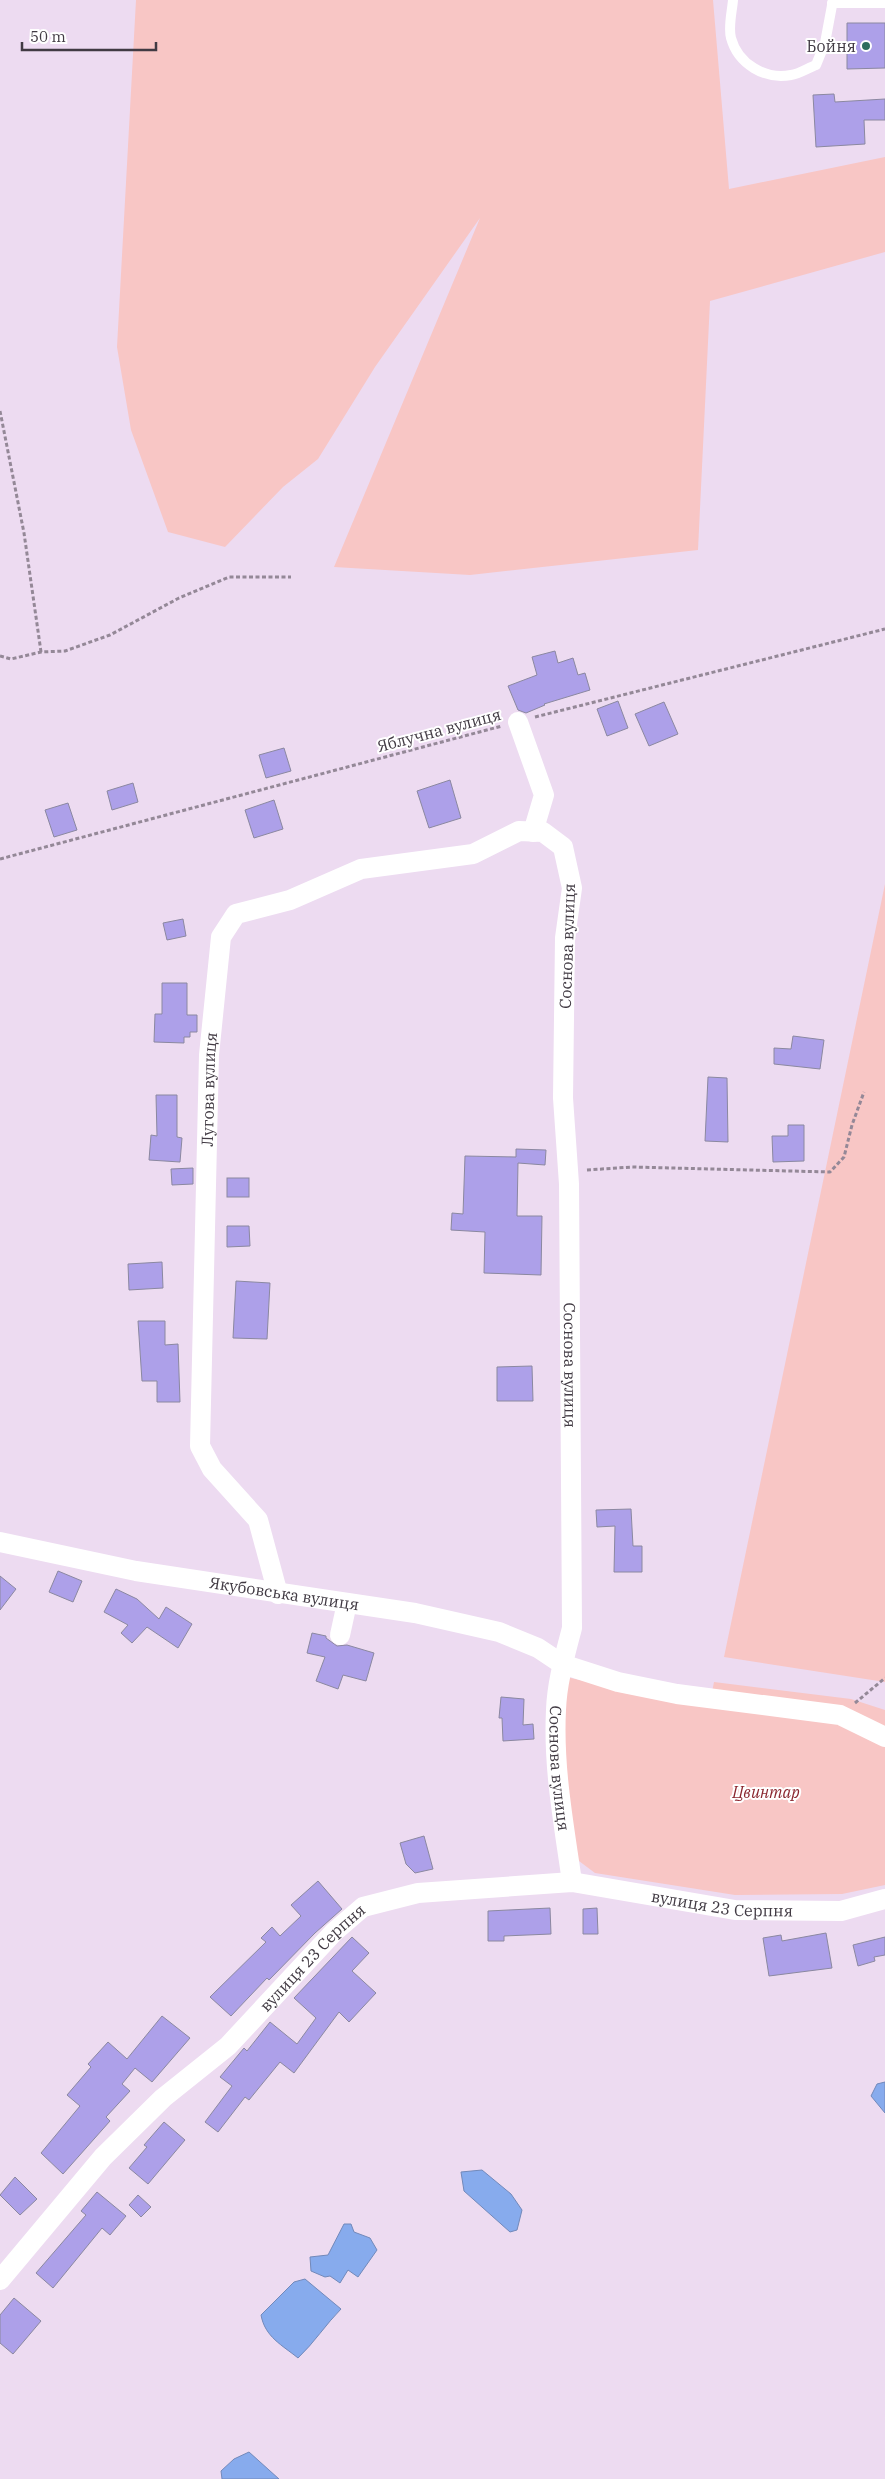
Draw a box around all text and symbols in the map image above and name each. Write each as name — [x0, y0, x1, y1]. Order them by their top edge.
scale bar — [22, 20, 156, 52]
text: 50 m — [30, 27, 66, 46]
place label: Бойня — [807, 36, 856, 56]
marker: Бойня — [860, 40, 872, 52]
street label: Яблучна вулиця — [375, 704, 503, 756]
street label: Соснова вулиця — [555, 883, 579, 1009]
street label: Лугова вулиця — [197, 1031, 221, 1147]
street label: Соснова вулиця — [560, 1302, 581, 1428]
street label: Якубовська вулиця — [208, 1572, 361, 1614]
street label: Соснова вулиця — [545, 1705, 574, 1832]
park label: Цвинтар — [731, 1782, 800, 1802]
street label: вулиця 23 Серпня — [650, 1886, 793, 1921]
street label: вулиця 23 Серпня — [255, 1900, 369, 2016]

